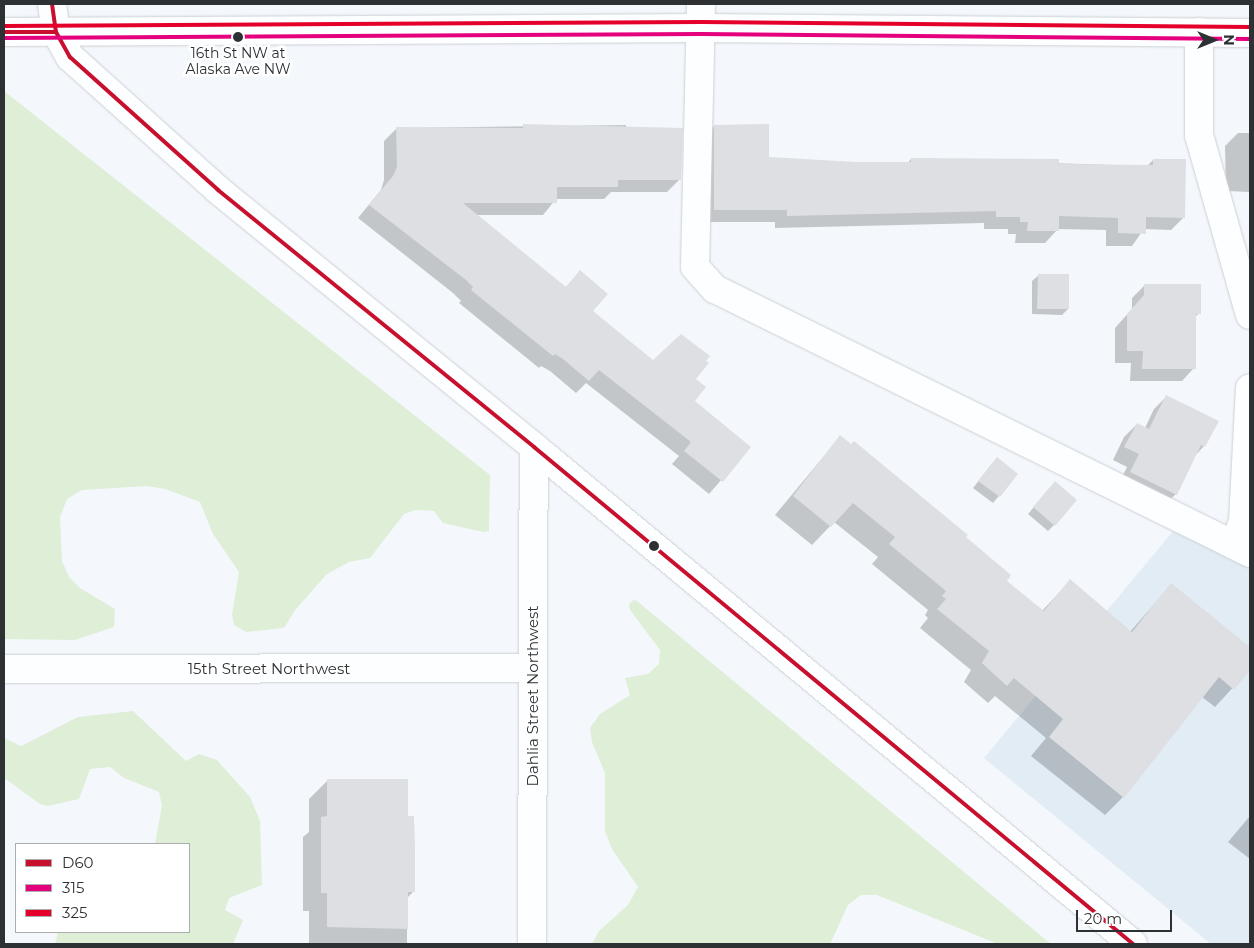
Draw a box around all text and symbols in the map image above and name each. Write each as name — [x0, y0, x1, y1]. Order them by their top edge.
north arrow — [1189, 15, 1239, 65]
marker: 16th St NW at Alaska Ave NW — [233, 32, 243, 42]
text: N — [1220, 34, 1238, 46]
place label: 16th St NW at Alaska Ave NW — [186, 45, 290, 78]
unlabelled marker — [649, 541, 659, 551]
street label: Dahlia Street Northwest — [524, 606, 542, 786]
street label: 15th Street Northwest — [188, 660, 350, 678]
legend — [15, 843, 190, 933]
text: D60 — [62, 853, 93, 872]
text: 315 — [62, 878, 84, 897]
scale bar — [1079, 900, 1175, 932]
text: 325 — [62, 903, 87, 922]
text: 20 m — [1084, 909, 1122, 928]

